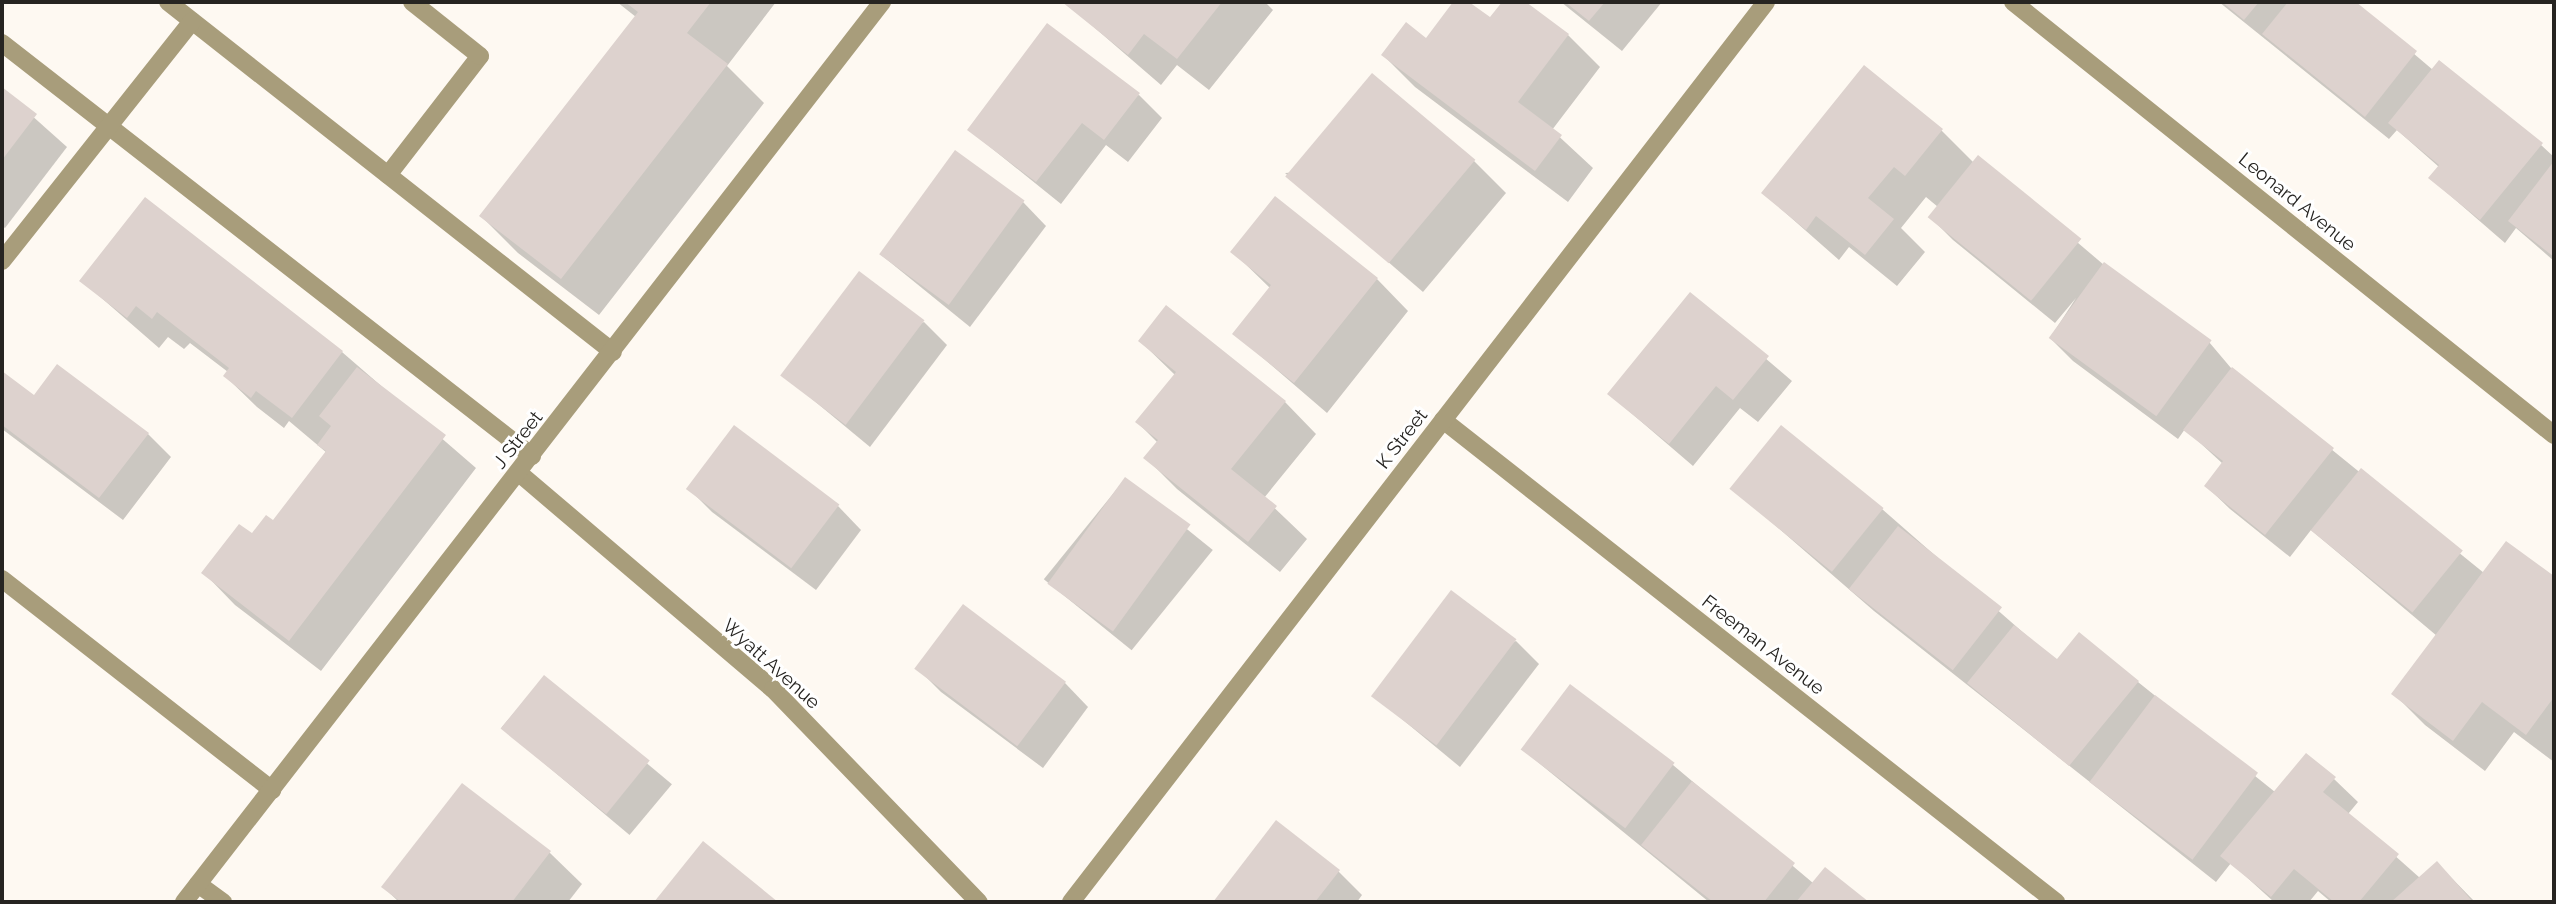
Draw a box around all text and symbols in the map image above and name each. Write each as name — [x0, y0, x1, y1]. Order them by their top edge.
street label: Leonard Avenue — [2234, 148, 2360, 256]
street label: K Street — [1372, 405, 1432, 473]
street label: J Street — [488, 407, 548, 473]
street label: Freeman Avenue — [1697, 590, 1829, 700]
street label: Wyatt Avenue — [717, 614, 825, 714]

